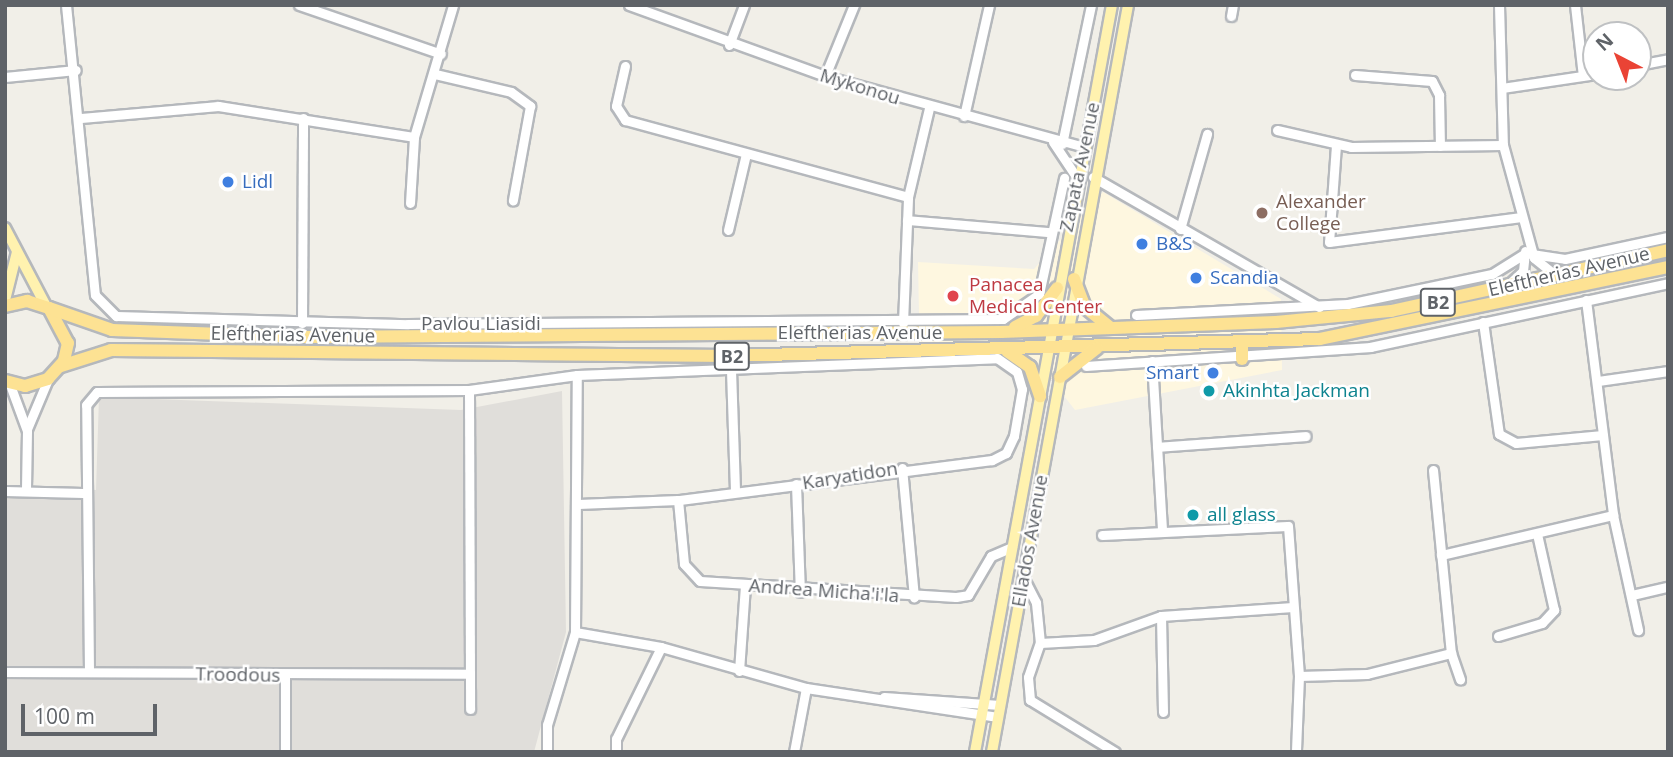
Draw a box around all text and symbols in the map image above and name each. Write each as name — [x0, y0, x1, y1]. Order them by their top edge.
north arrow — [1582, 21, 1652, 91]
text: N — [1590, 27, 1619, 57]
street label: Mykonou — [817, 64, 903, 110]
street label: Zapata Avenue — [1055, 100, 1105, 234]
place label: Lidl — [242, 171, 273, 193]
marker: Lidl — [220, 174, 236, 190]
place label: Alexander College — [1276, 191, 1366, 235]
marker: Alexander College — [1254, 205, 1270, 221]
place label: B&S — [1156, 233, 1193, 255]
marker: B&S — [1134, 236, 1150, 252]
street label: Eleftherias Avenue — [1486, 242, 1652, 302]
place label: Scandia — [1210, 267, 1279, 289]
marker: Scandia — [1188, 270, 1204, 286]
place label: Panacea Medical Center — [969, 274, 1102, 318]
marker: Panacea Medical Center — [943, 286, 963, 306]
road number: B2 — [1419, 288, 1457, 316]
street label: Pavlou Liasidi — [421, 313, 541, 335]
street label: Eleftherias Avenue — [210, 322, 376, 348]
street label: Eleftherias Avenue — [778, 322, 942, 344]
road number: B2 — [713, 342, 751, 370]
place label: Smart — [1146, 362, 1199, 384]
marker: Smart — [1205, 365, 1221, 381]
place label: Αkinhta Jackman — [1223, 380, 1370, 402]
marker: Αkinhta Jackman — [1201, 383, 1217, 399]
street label: Karyatidon — [801, 457, 899, 495]
street label: Ellados Avenue — [1007, 473, 1053, 609]
place label: all glass — [1207, 504, 1276, 526]
marker: all glass — [1185, 507, 1201, 523]
street label: Andrea Micha'i'la — [748, 574, 900, 608]
street label: Troodous — [195, 663, 281, 687]
scale bar — [24, 690, 161, 734]
text: 100 m — [34, 702, 95, 730]

